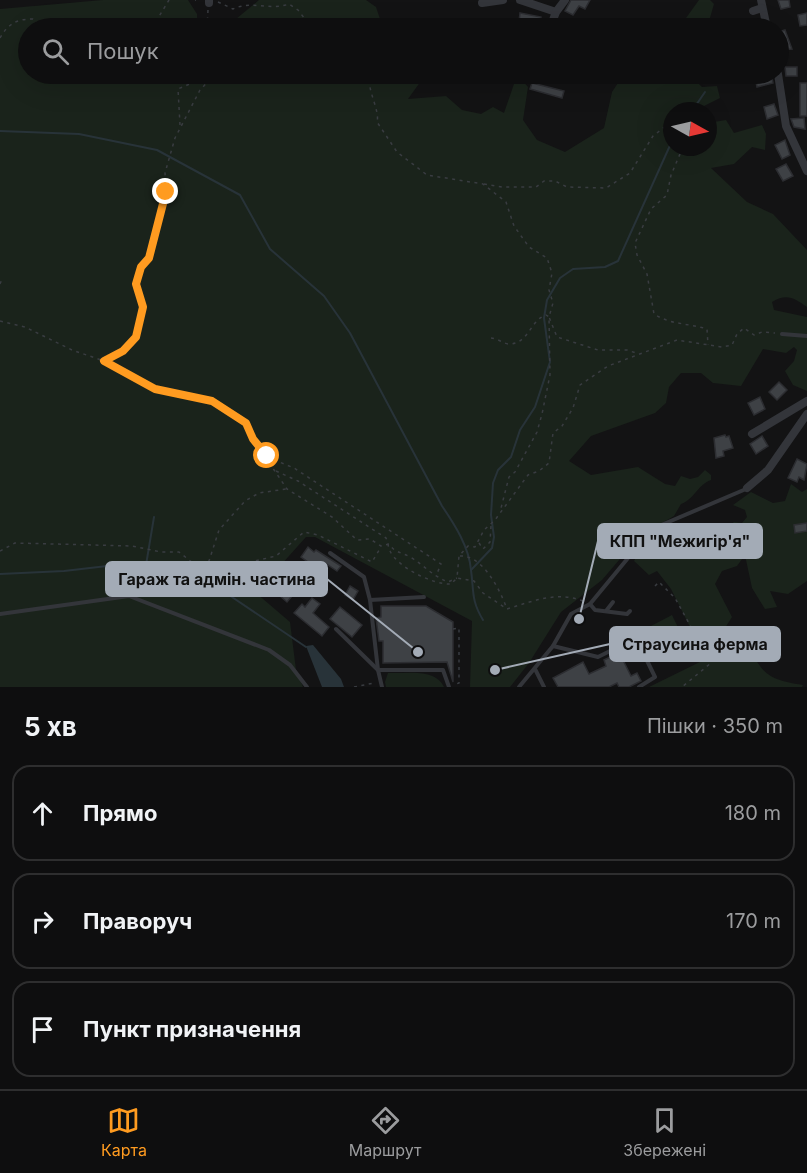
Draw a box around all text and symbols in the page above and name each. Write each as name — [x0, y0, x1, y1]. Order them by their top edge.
search box — [18, 18, 789, 84]
icon: search — [39, 35, 72, 68]
text: Пошук — [87, 38, 159, 64]
north arrow — [663, 102, 717, 156]
route end — [152, 178, 178, 204]
route start — [253, 442, 279, 468]
callout: КПП "Межигір'я" — [598, 524, 762, 558]
text: КПП "Межигір'я" — [610, 531, 750, 551]
callout: Гараж та адмін. частина — [106, 562, 327, 596]
text: Гараж та адмін. частина — [118, 569, 316, 589]
callout: Страусина ферма — [610, 627, 780, 661]
text: Страусина ферма — [622, 634, 768, 654]
text: 5 хв — [24, 711, 77, 742]
text: Пішки · 350 m — [647, 714, 783, 738]
icon: ahead — [26, 797, 59, 830]
text: Прямо — [83, 800, 157, 826]
text: 180 m — [725, 801, 781, 825]
icon: right — [26, 905, 59, 938]
text: Праворуч — [83, 908, 192, 934]
text: 170 m — [726, 909, 781, 933]
icon: arrive — [26, 1013, 59, 1046]
text: Пункт призначення — [83, 1016, 301, 1042]
tab: Карта — [101, 1104, 147, 1160]
tab: Маршрут — [349, 1104, 421, 1160]
tab: Збережені — [623, 1104, 706, 1160]

